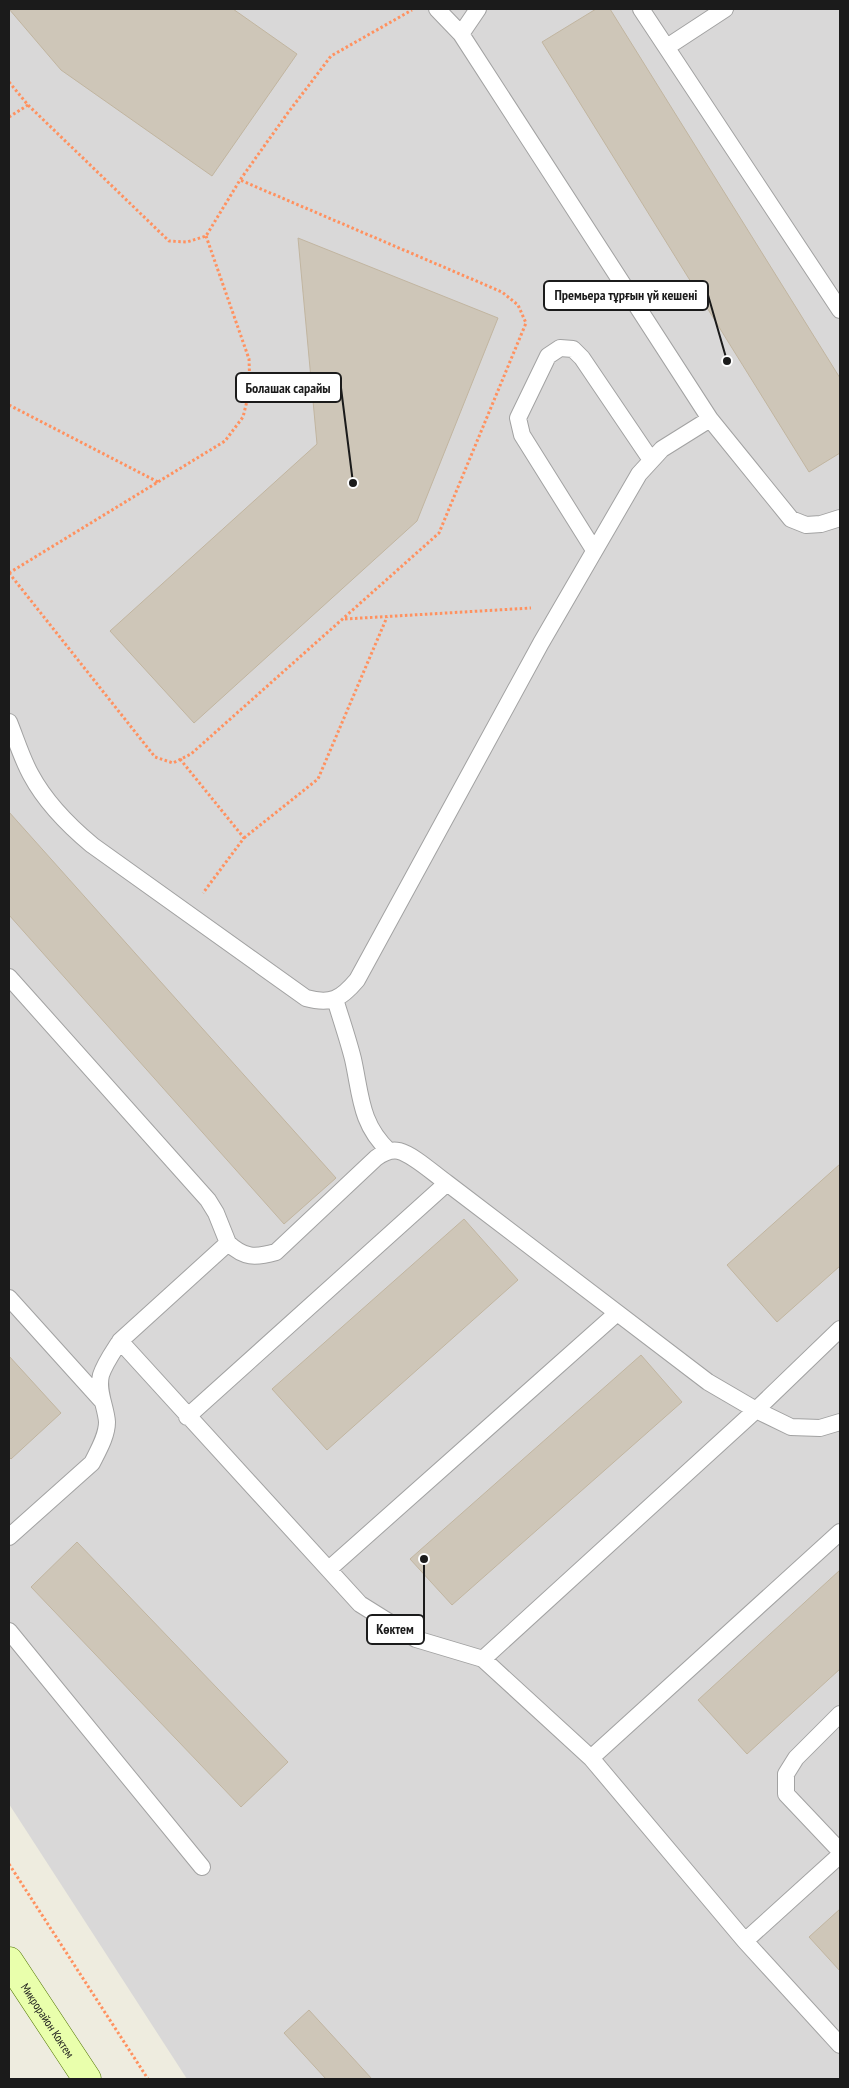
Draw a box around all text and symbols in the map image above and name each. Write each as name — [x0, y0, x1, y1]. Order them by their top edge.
callout: Премьера тұрғын үй кешені — [544, 281, 708, 310]
text: Премьера тұрғын үй кешені — [554, 286, 698, 304]
callout: Болашак сарайы — [236, 373, 341, 402]
text: Болашак сарайы — [245, 379, 331, 397]
callout: Көктем — [367, 1615, 424, 1644]
text: Көктем — [376, 1620, 414, 1638]
street label: Микрорайон Коктем — [18, 1980, 78, 2060]

